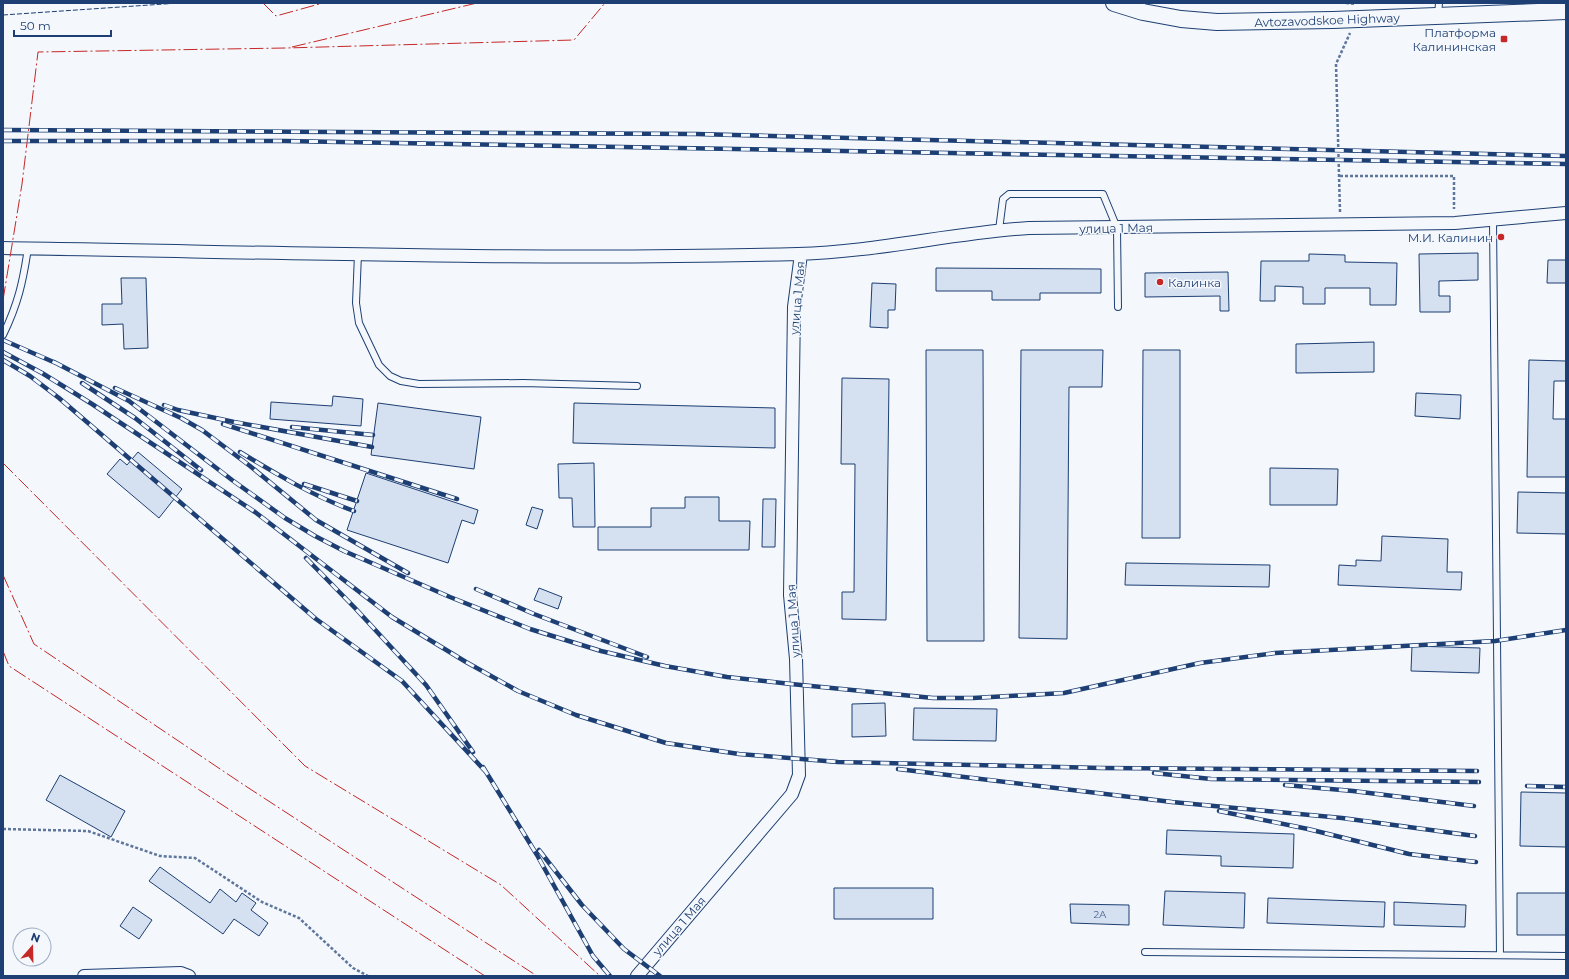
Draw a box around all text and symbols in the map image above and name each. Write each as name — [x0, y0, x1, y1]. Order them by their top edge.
street label: Avtozavodskoe Highway — [1254, 10, 1400, 30]
scale bar — [14, 12, 111, 38]
text: 50 m — [20, 18, 51, 33]
place label: Платформа Калининская — [1413, 25, 1496, 54]
marker: Платформа Калининская — [1499, 34, 1509, 44]
street label: улица 1 Мая — [1078, 220, 1153, 236]
place label: М.И. Калинин — [1408, 230, 1493, 245]
marker: М.И. Калинин — [1496, 232, 1506, 242]
street label: улица 1 Мая — [786, 261, 808, 336]
place label: Калинка — [1168, 275, 1221, 290]
marker: Калинка — [1155, 277, 1165, 287]
street label: улица 1 Мая — [783, 584, 803, 659]
street label: улица 1 Мая — [648, 893, 709, 960]
house number: 2А — [1093, 908, 1107, 921]
north arrow — [12, 927, 52, 967]
text: N — [29, 930, 42, 946]

